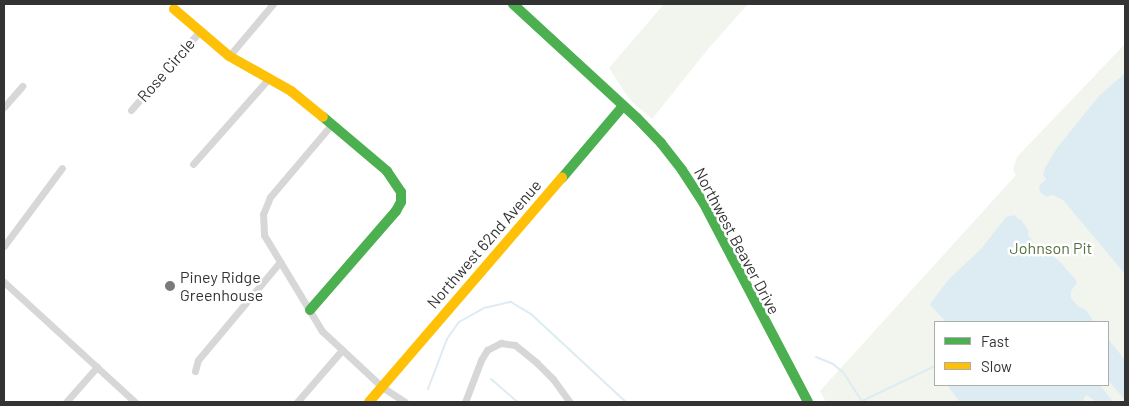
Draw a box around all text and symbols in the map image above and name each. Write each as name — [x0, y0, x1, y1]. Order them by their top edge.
street label: Rose Circle — [133, 34, 199, 106]
street label: Northwest Beaver Drive — [690, 164, 784, 318]
street label: Northwest 62nd Avenue — [423, 176, 545, 312]
park label: Johnson Pit — [1010, 238, 1092, 258]
place label: Piney Ridge Greenhouse — [180, 267, 263, 305]
marker: Piney Ridge Greenhouse — [164, 280, 176, 292]
legend — [934, 321, 1109, 386]
text: Fast — [981, 332, 1009, 350]
text: Slow — [981, 357, 1012, 375]

